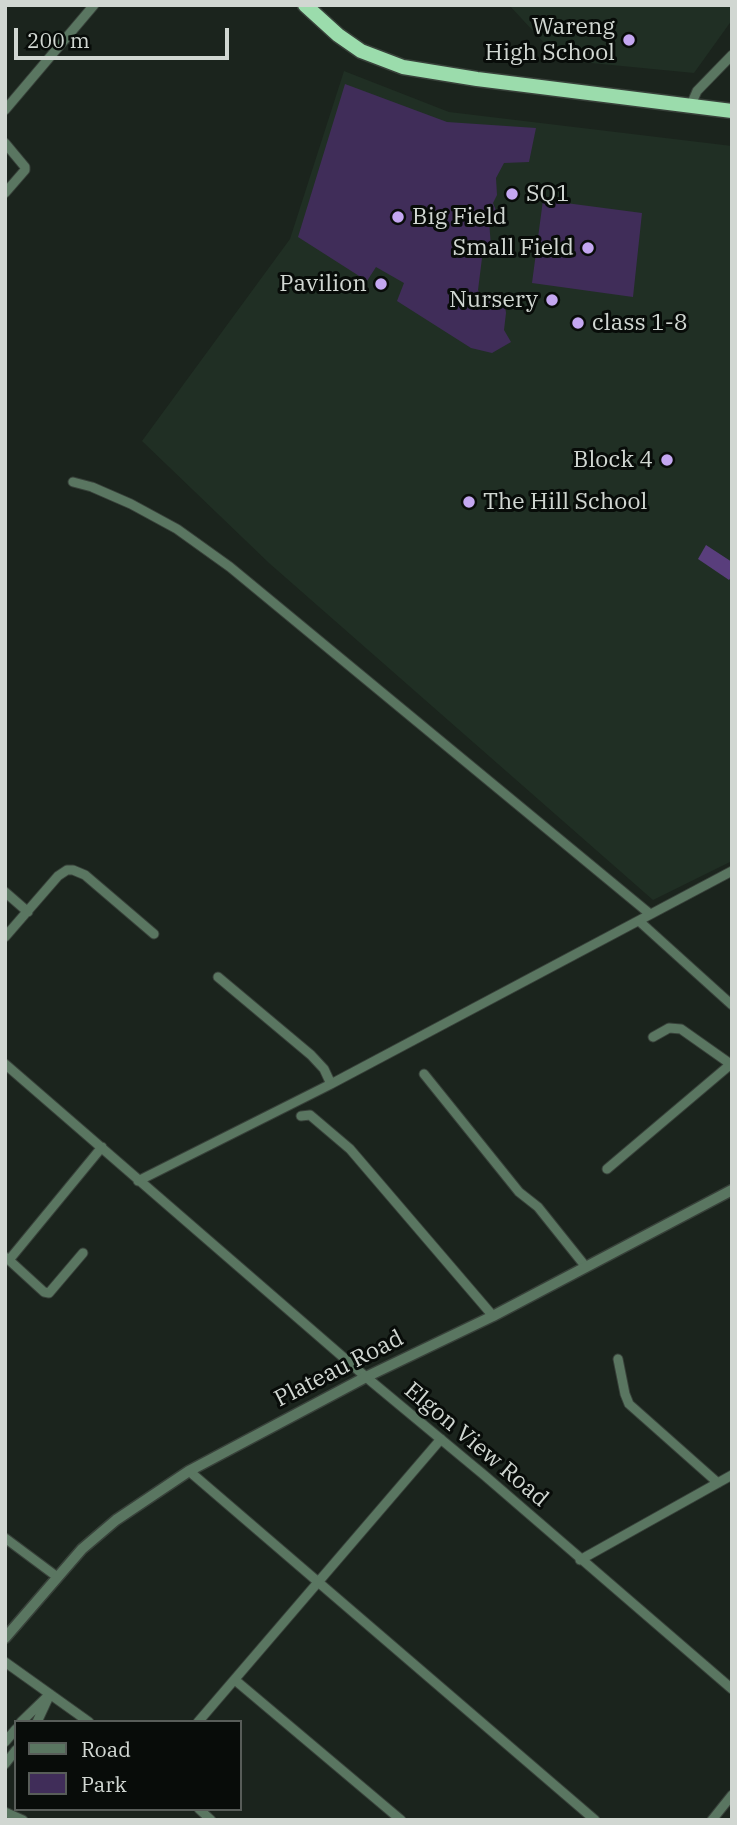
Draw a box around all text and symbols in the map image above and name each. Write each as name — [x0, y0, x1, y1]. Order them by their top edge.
place label: Wareng High School — [485, 13, 615, 67]
scale bar — [18, 14, 233, 58]
text: 200 m — [27, 26, 90, 54]
marker: Wareng High School — [621, 32, 637, 48]
place label: SQ1 — [526, 180, 570, 208]
marker: SQ1 — [504, 186, 520, 202]
place label: Big Field — [412, 203, 507, 231]
marker: Big Field — [390, 209, 406, 225]
place label: Small Field — [453, 234, 574, 262]
marker: Small Field — [580, 240, 596, 256]
place label: Pavilion — [279, 270, 367, 298]
marker: Pavilion — [373, 276, 389, 292]
place label: Nursery — [449, 286, 538, 314]
marker: Nursery — [544, 292, 560, 308]
place label: class 1-8 — [592, 309, 688, 337]
marker: class 1-8 — [570, 315, 586, 331]
place label: Block 4 — [573, 446, 653, 474]
marker: Block 4 — [659, 452, 675, 468]
place label: The Hill School — [483, 488, 647, 516]
marker: The Hill School — [461, 494, 477, 510]
street label: Plateau Road — [270, 1325, 408, 1413]
street label: Elgon View Road — [398, 1377, 554, 1513]
legend — [14, 1720, 242, 1811]
text: Road — [81, 1735, 131, 1763]
text: Park — [81, 1770, 127, 1798]

